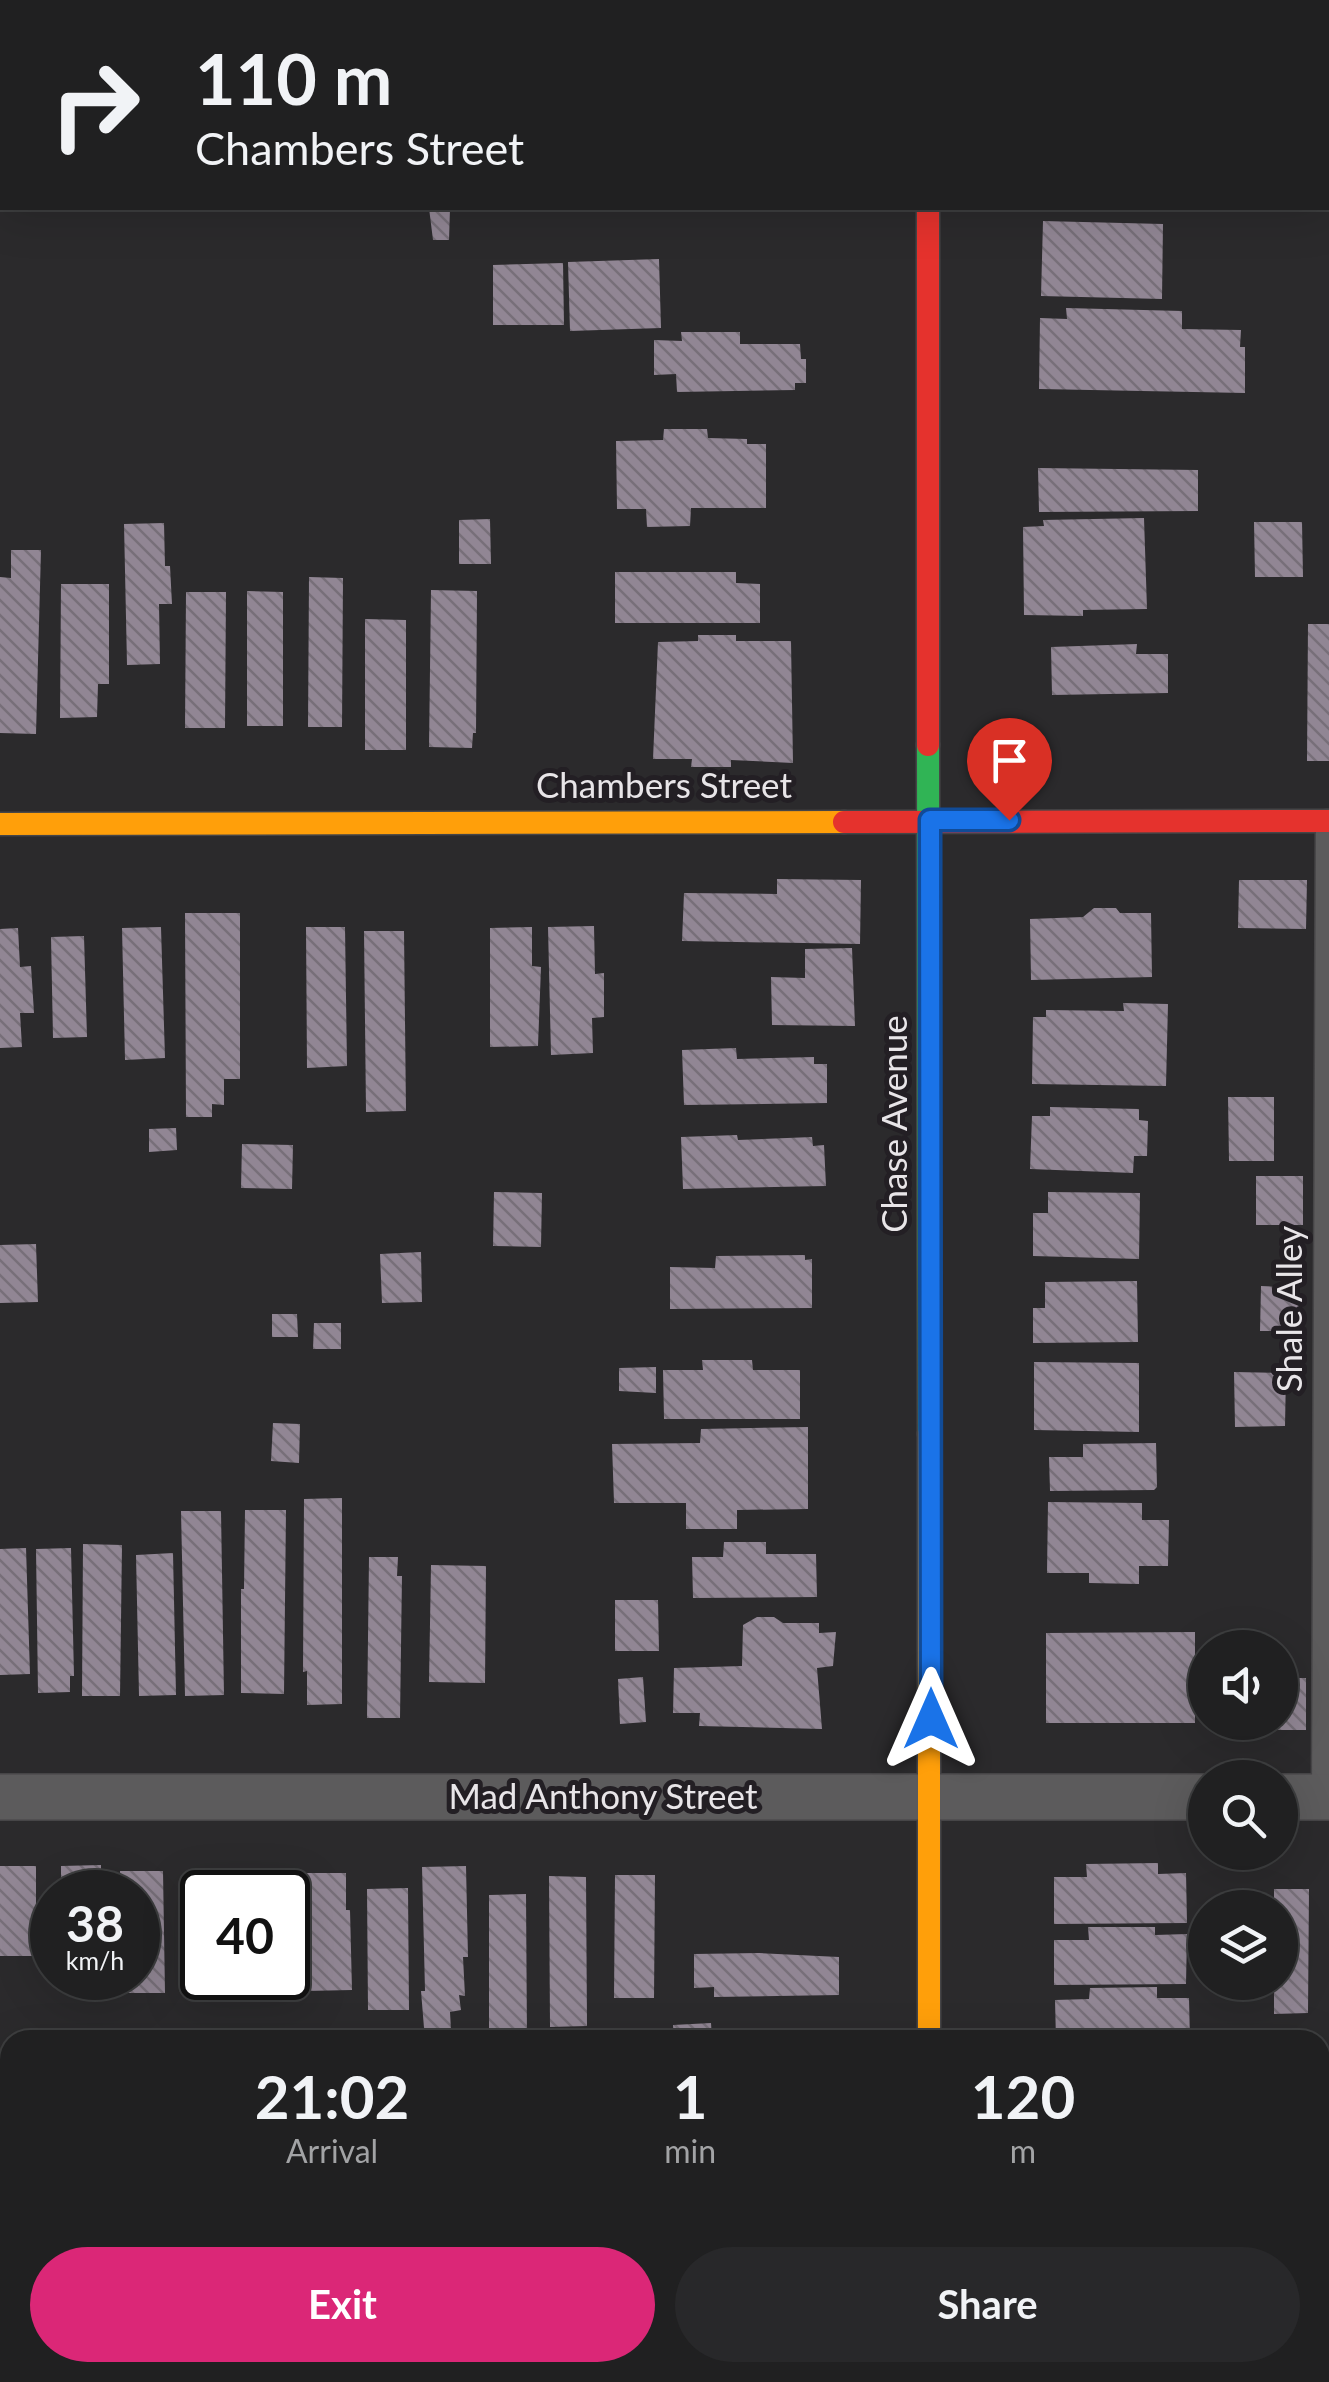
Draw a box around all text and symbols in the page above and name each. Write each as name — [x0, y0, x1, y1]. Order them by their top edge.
text: 110 m — [195, 36, 392, 120]
icon: right — [30, 40, 160, 170]
text: Chambers Street — [195, 121, 524, 175]
pin — [967, 718, 1052, 821]
icon: arrive — [982, 733, 1037, 788]
street label: Chambers Street — [536, 763, 792, 805]
street label: Chase Avenue — [872, 1015, 914, 1233]
street label: Shale Alley — [1267, 1226, 1309, 1392]
map controls — [1188, 1630, 1298, 2000]
button: sound — [1188, 1630, 1298, 1740]
position arrow — [879, 1667, 983, 1771]
button: search — [1188, 1760, 1298, 1870]
street label: Mad Anthony Street — [449, 1774, 758, 1816]
speed limit sign: 40 — [180, 1870, 310, 2000]
button: layers — [1188, 1890, 1298, 2000]
text: 38 — [66, 1893, 124, 1953]
text: km/h — [66, 1945, 124, 1975]
text: 21:02 — [255, 2060, 409, 2132]
text: 1 — [673, 2060, 708, 2132]
text: 120 — [971, 2060, 1075, 2132]
text: Arrival — [286, 2131, 378, 2170]
text: min — [664, 2131, 716, 2170]
text: m — [1010, 2131, 1036, 2170]
button: Exit — [30, 2247, 655, 2362]
button: Share — [675, 2247, 1300, 2362]

